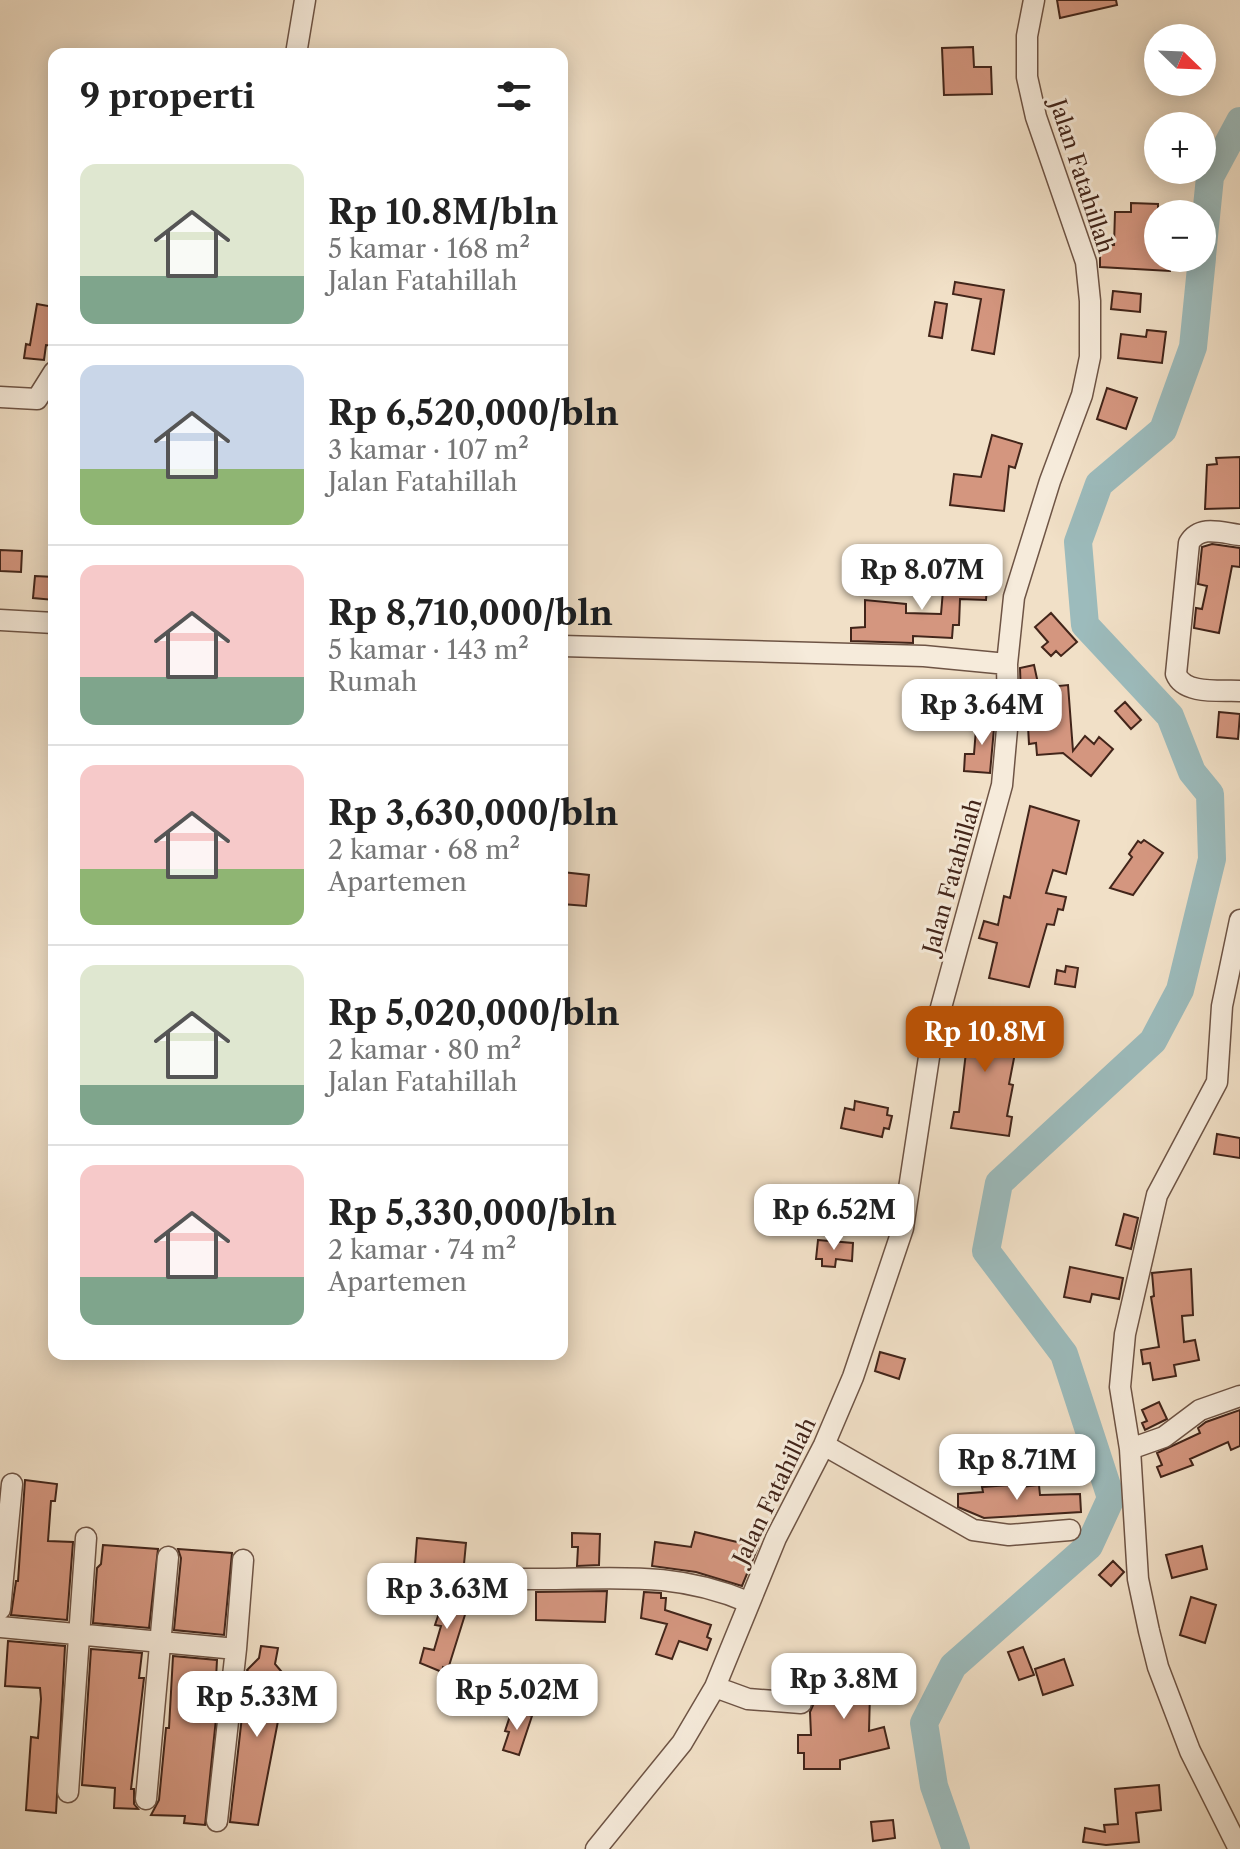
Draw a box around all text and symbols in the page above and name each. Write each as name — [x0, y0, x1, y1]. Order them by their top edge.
north arrow — [1144, 24, 1216, 96]
map controls — [1144, 24, 1216, 272]
icon: filters — [492, 74, 536, 118]
text: 9 properti — [80, 75, 255, 117]
street label: Jalan Fatahillah — [1043, 93, 1119, 257]
button: + — [1144, 112, 1216, 184]
text: Rp 10.8M/bln — [328, 191, 558, 233]
icon: home — [144, 196, 240, 292]
button: − — [1144, 200, 1216, 272]
text: 5 kamar · 168 m² — [328, 233, 530, 265]
text: Jalan Fatahillah — [328, 265, 517, 297]
text: Rp 6,520,000/bln — [328, 392, 619, 434]
icon: home — [144, 397, 240, 493]
text: 3 kamar · 107 m² — [328, 434, 529, 466]
text: Jalan Fatahillah — [328, 466, 517, 498]
pin: Rp 8.07M — [839, 544, 1005, 612]
text: Rp 8.07M — [860, 554, 984, 586]
text: Rp 8,710,000/bln — [328, 592, 613, 634]
icon: home — [144, 597, 240, 693]
text: 5 kamar · 143 m² — [328, 634, 529, 666]
text: Rumah — [328, 666, 417, 698]
pin: Rp 3.64M — [899, 679, 1065, 747]
text: Rp 3.64M — [920, 689, 1044, 721]
text: Rp 3,630,000/bln — [328, 792, 618, 834]
street label: Jalan Fatahillah — [917, 795, 988, 960]
icon: home — [144, 797, 240, 893]
text: 2 kamar · 68 m² — [328, 834, 520, 866]
text: Apartemen — [328, 866, 467, 898]
text: Rp 5,020,000/bln — [328, 992, 620, 1034]
icon: home — [144, 997, 240, 1093]
pin: Rp 10.8M — [902, 1006, 1068, 1074]
text: Rp 10.8M — [924, 1016, 1046, 1048]
text: 2 kamar · 80 m² — [328, 1034, 521, 1066]
text: Jalan Fatahillah — [328, 1066, 517, 1098]
pin: Rp 6.52M — [751, 1184, 917, 1252]
text: Rp 5,330,000/bln — [328, 1192, 617, 1234]
text: Rp 6.52M — [772, 1194, 896, 1226]
icon: home — [144, 1197, 240, 1293]
text: 2 kamar · 74 m² — [328, 1234, 516, 1266]
text: Apartemen — [328, 1266, 467, 1298]
street label: Jalan Fatahillah — [726, 1413, 822, 1572]
pin: Rp 8.71M — [934, 1434, 1100, 1502]
text: Rp 8.71M — [957, 1444, 1077, 1476]
pin: Rp 3.63M — [364, 1563, 530, 1631]
text: Rp 3.63M — [385, 1573, 509, 1605]
pin: Rp 3.8M — [770, 1653, 918, 1721]
text: Rp 3.8M — [789, 1663, 899, 1695]
pin: Rp 5.02M — [434, 1664, 600, 1732]
pin: Rp 5.33M — [174, 1671, 340, 1739]
text: Rp 5.02M — [455, 1674, 579, 1706]
text: Rp 5.33M — [196, 1681, 318, 1713]

